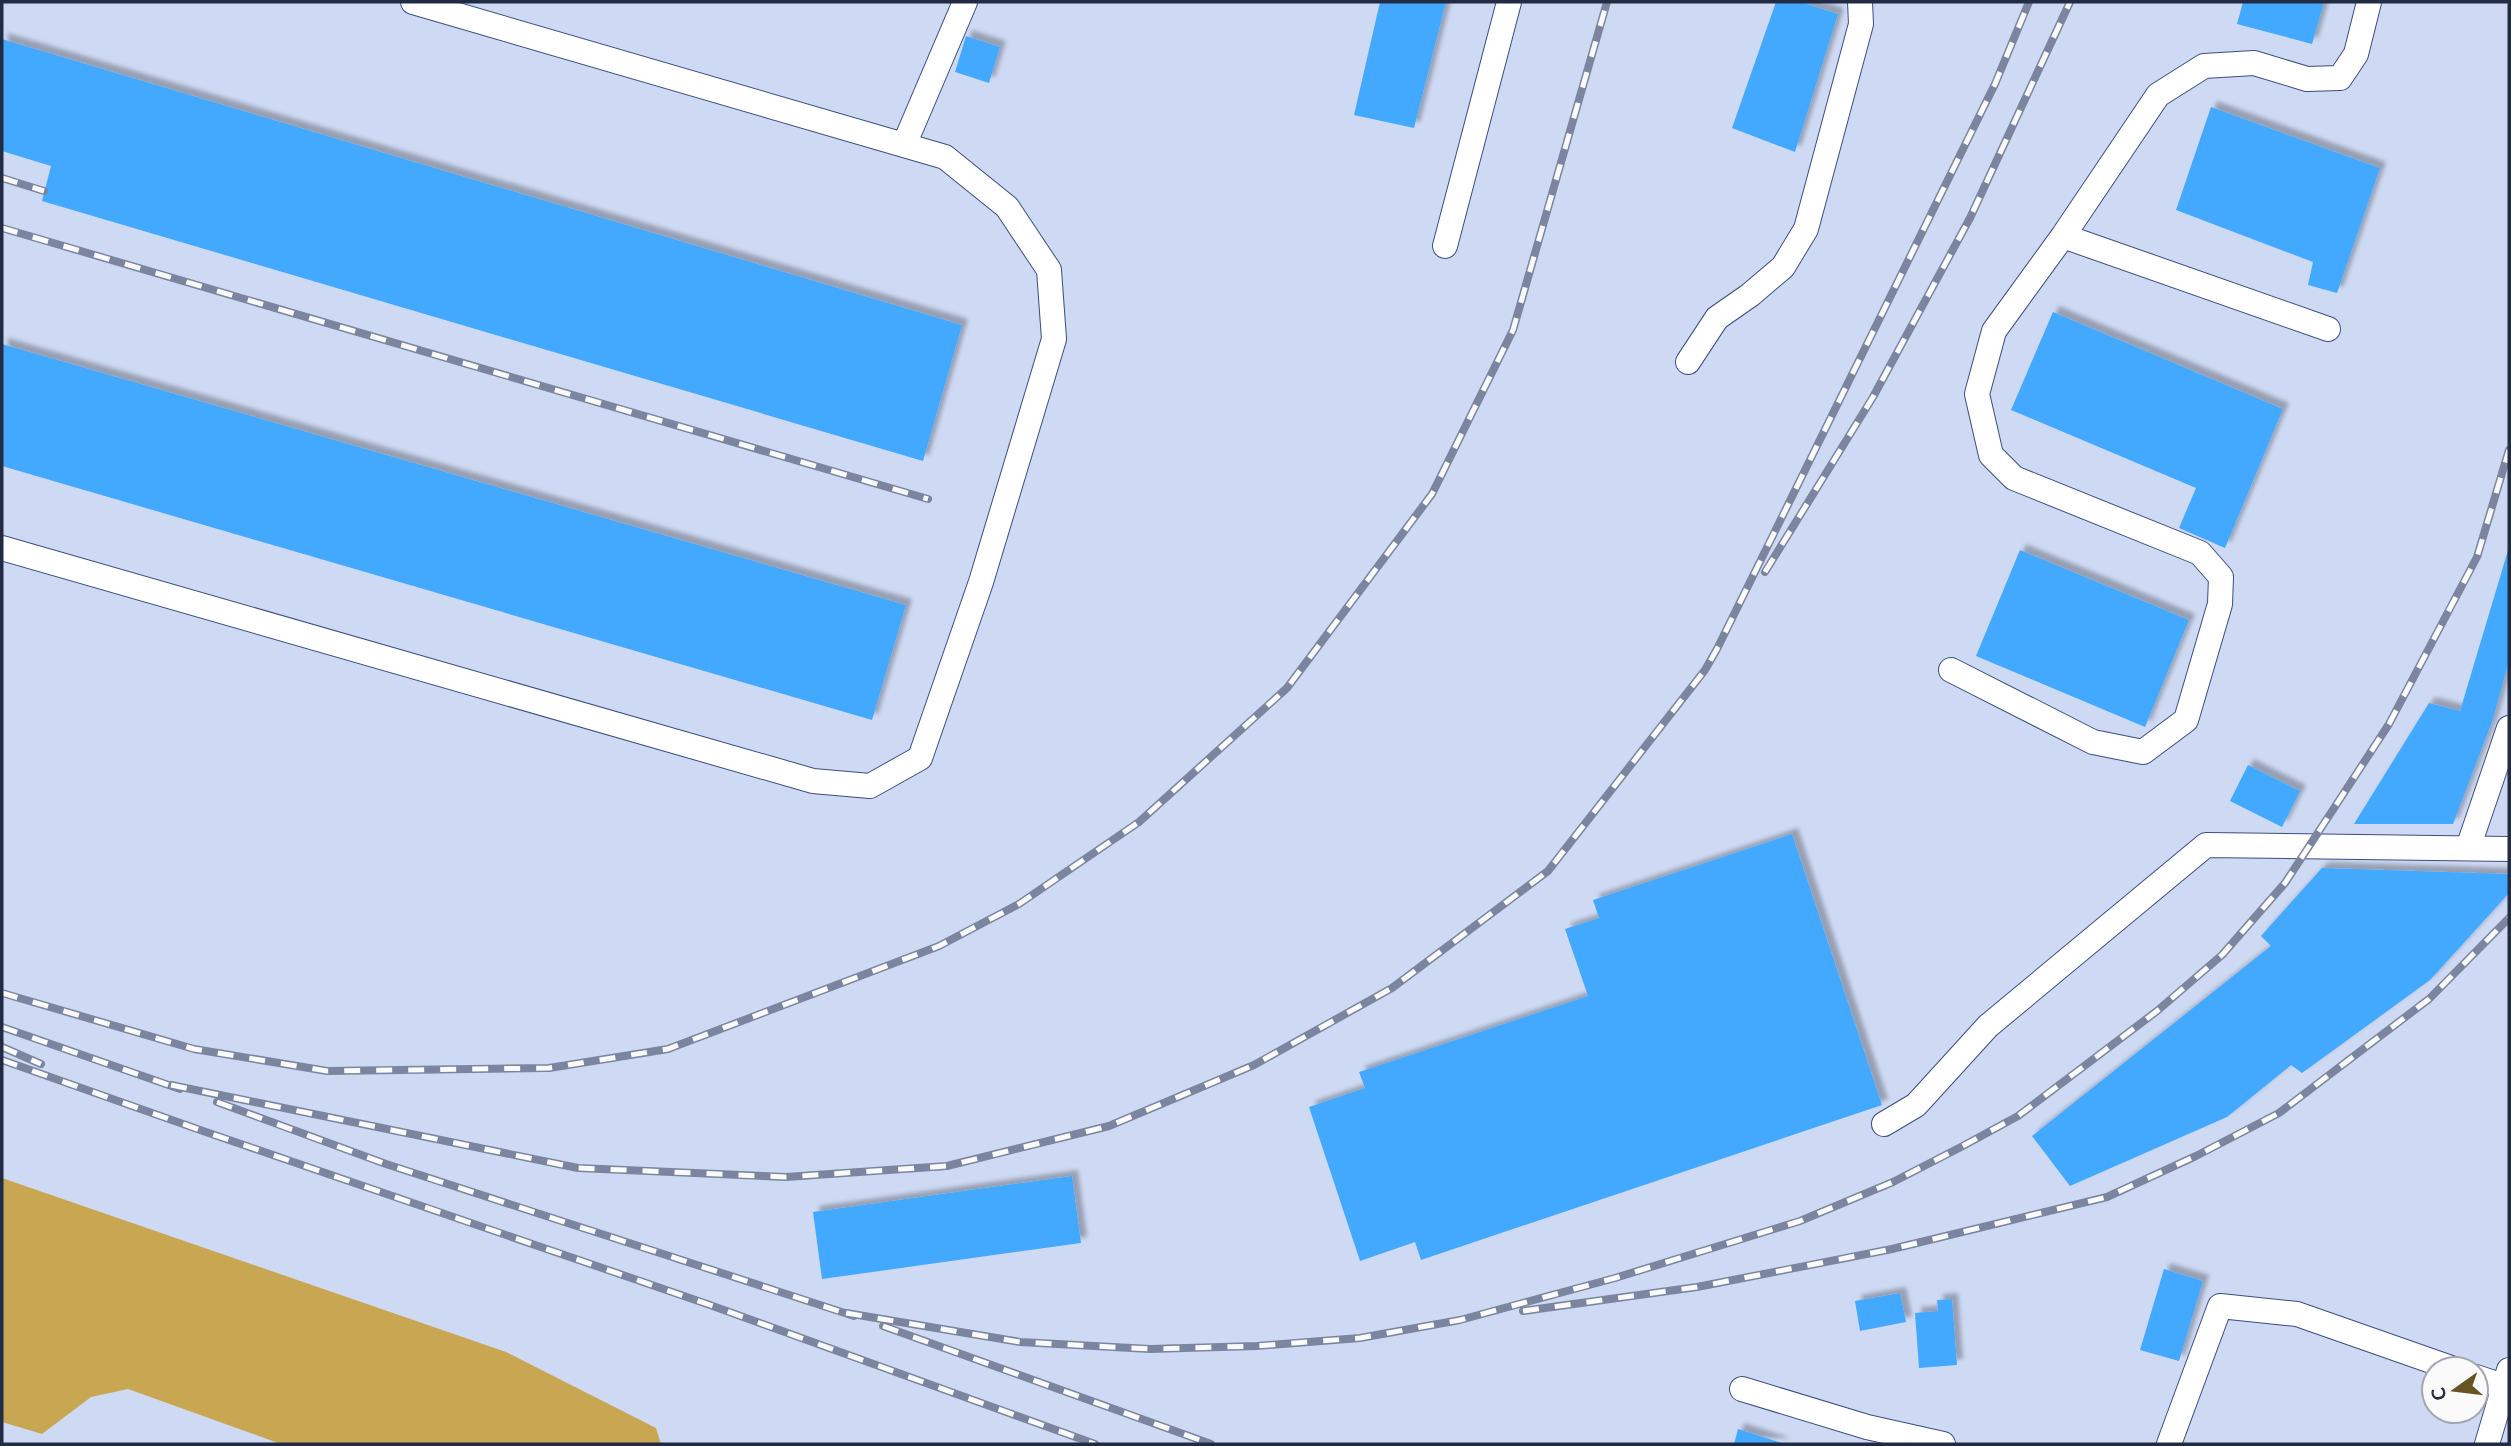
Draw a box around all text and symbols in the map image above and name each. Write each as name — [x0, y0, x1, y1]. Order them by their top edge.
north arrow — [2420, 1355, 2490, 1425]
text: С — [2425, 1385, 2452, 1403]

